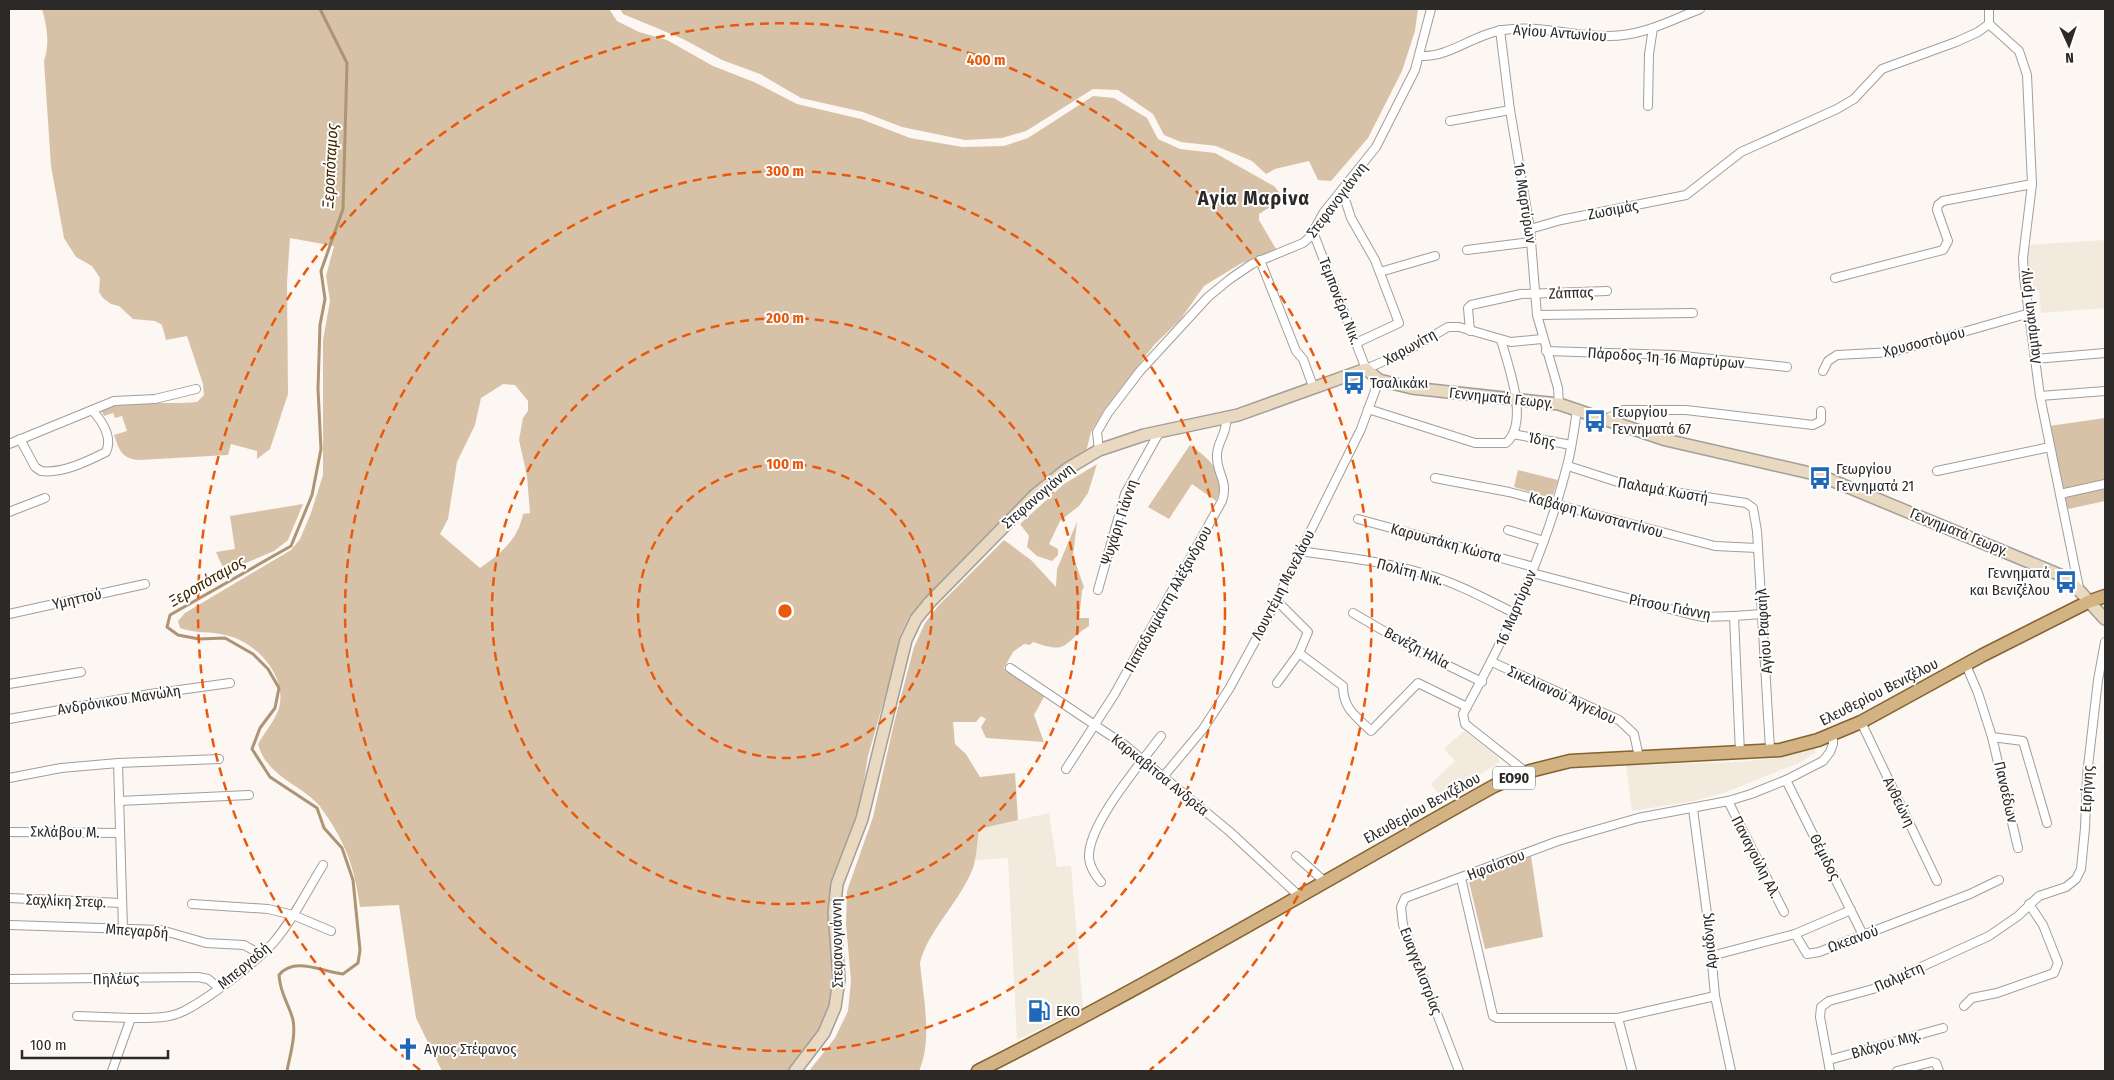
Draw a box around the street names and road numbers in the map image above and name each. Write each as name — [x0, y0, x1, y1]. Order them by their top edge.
street label: Αγίου Αντωνίου — [1512, 21, 1608, 45]
street label: Στεφανογιάννη — [1303, 159, 1371, 241]
street label: 16 Μαρτύρων — [1510, 161, 1540, 245]
street label: Ζωσιμάς — [1586, 196, 1640, 224]
street label: Τεμπονέρα Νικ. — [1315, 255, 1365, 347]
street label: Λαμπράκη Γρηγ. — [2015, 267, 2045, 365]
street label: Ζάππας — [1548, 283, 1594, 303]
street label: Χρυσοστόμου — [1881, 323, 1967, 361]
street label: Χαρωνίτη — [1380, 325, 1440, 369]
street label: Πάροδος 1η 16 Μαρτύρων — [1587, 344, 1746, 372]
street label: Γεννηματά Γεωργ. — [1448, 384, 1554, 412]
street label: Ίδης — [1527, 429, 1558, 452]
street label: Στεφανογιάννη — [998, 460, 1078, 532]
street label: Παλαμά Κωστή — [1616, 473, 1710, 507]
street label: Ψυχάρη Γιάννη — [1097, 477, 1141, 567]
street label: Καβάφη Κωνσταντίνου — [1527, 488, 1665, 542]
street label: Γεννηματά Γεωργ. — [1907, 504, 2011, 560]
street label: Καρυωτάκη Κώστα — [1389, 520, 1503, 566]
street label: Παπαδιαμάντη Αλέξανδρου — [1120, 523, 1216, 675]
street label: Λουντέμη Μενελάου — [1247, 527, 1319, 643]
street label: Πολίτη Νικ. — [1375, 554, 1445, 590]
street label: 16 Μαρτύρων — [1492, 566, 1540, 649]
street label: Υμηττού — [51, 585, 103, 613]
street label: Αγίου Ραφαήλ — [1752, 588, 1776, 674]
street label: Ρίτσου Γιάννη — [1628, 590, 1712, 624]
street label: Βενέζη Ηλία — [1381, 623, 1453, 673]
street label: Ελευθερίου Βενιζέλου — [1817, 654, 1941, 730]
street label: Σικελιανού Άγγελου — [1505, 662, 1619, 728]
street label: Ανδρόνικου Μανώλη — [56, 681, 182, 719]
street label: Καρκαβίτσα Ανδρέα — [1108, 730, 1212, 820]
street label: Πανσέδων — [1990, 760, 2022, 825]
street label: Ειρήνης — [2077, 764, 2097, 813]
road number: ΕΟ90 — [1493, 766, 1535, 790]
street label: Ελευθερίου Βενιζέλου — [1361, 768, 1483, 848]
street label: Ανθεώνη — [1879, 774, 1919, 830]
street label: Παναγούλη Αλ. — [1728, 813, 1784, 901]
street label: Σκλάβου Μ. — [30, 822, 100, 842]
street label: Θέμιδος — [1806, 831, 1845, 884]
street label: Ηφαίστου — [1465, 846, 1527, 884]
street label: Σαχλίκη Στεφ. — [26, 891, 106, 911]
street label: Στεφανογιάννη — [827, 898, 847, 988]
street label: Αριάδνης — [1697, 912, 1721, 970]
street label: Μπεγαρδή — [105, 920, 169, 942]
street label: Ωκεανού — [1825, 922, 1881, 956]
street label: Ευαγγελιστρίας — [1396, 925, 1446, 1018]
street label: Μπεργαδή — [214, 939, 274, 993]
street label: Παλμέτη — [1872, 958, 1926, 996]
street label: Πηλέως — [93, 970, 140, 988]
street label: Βλάχου Μιχ. — [1849, 1026, 1923, 1062]

